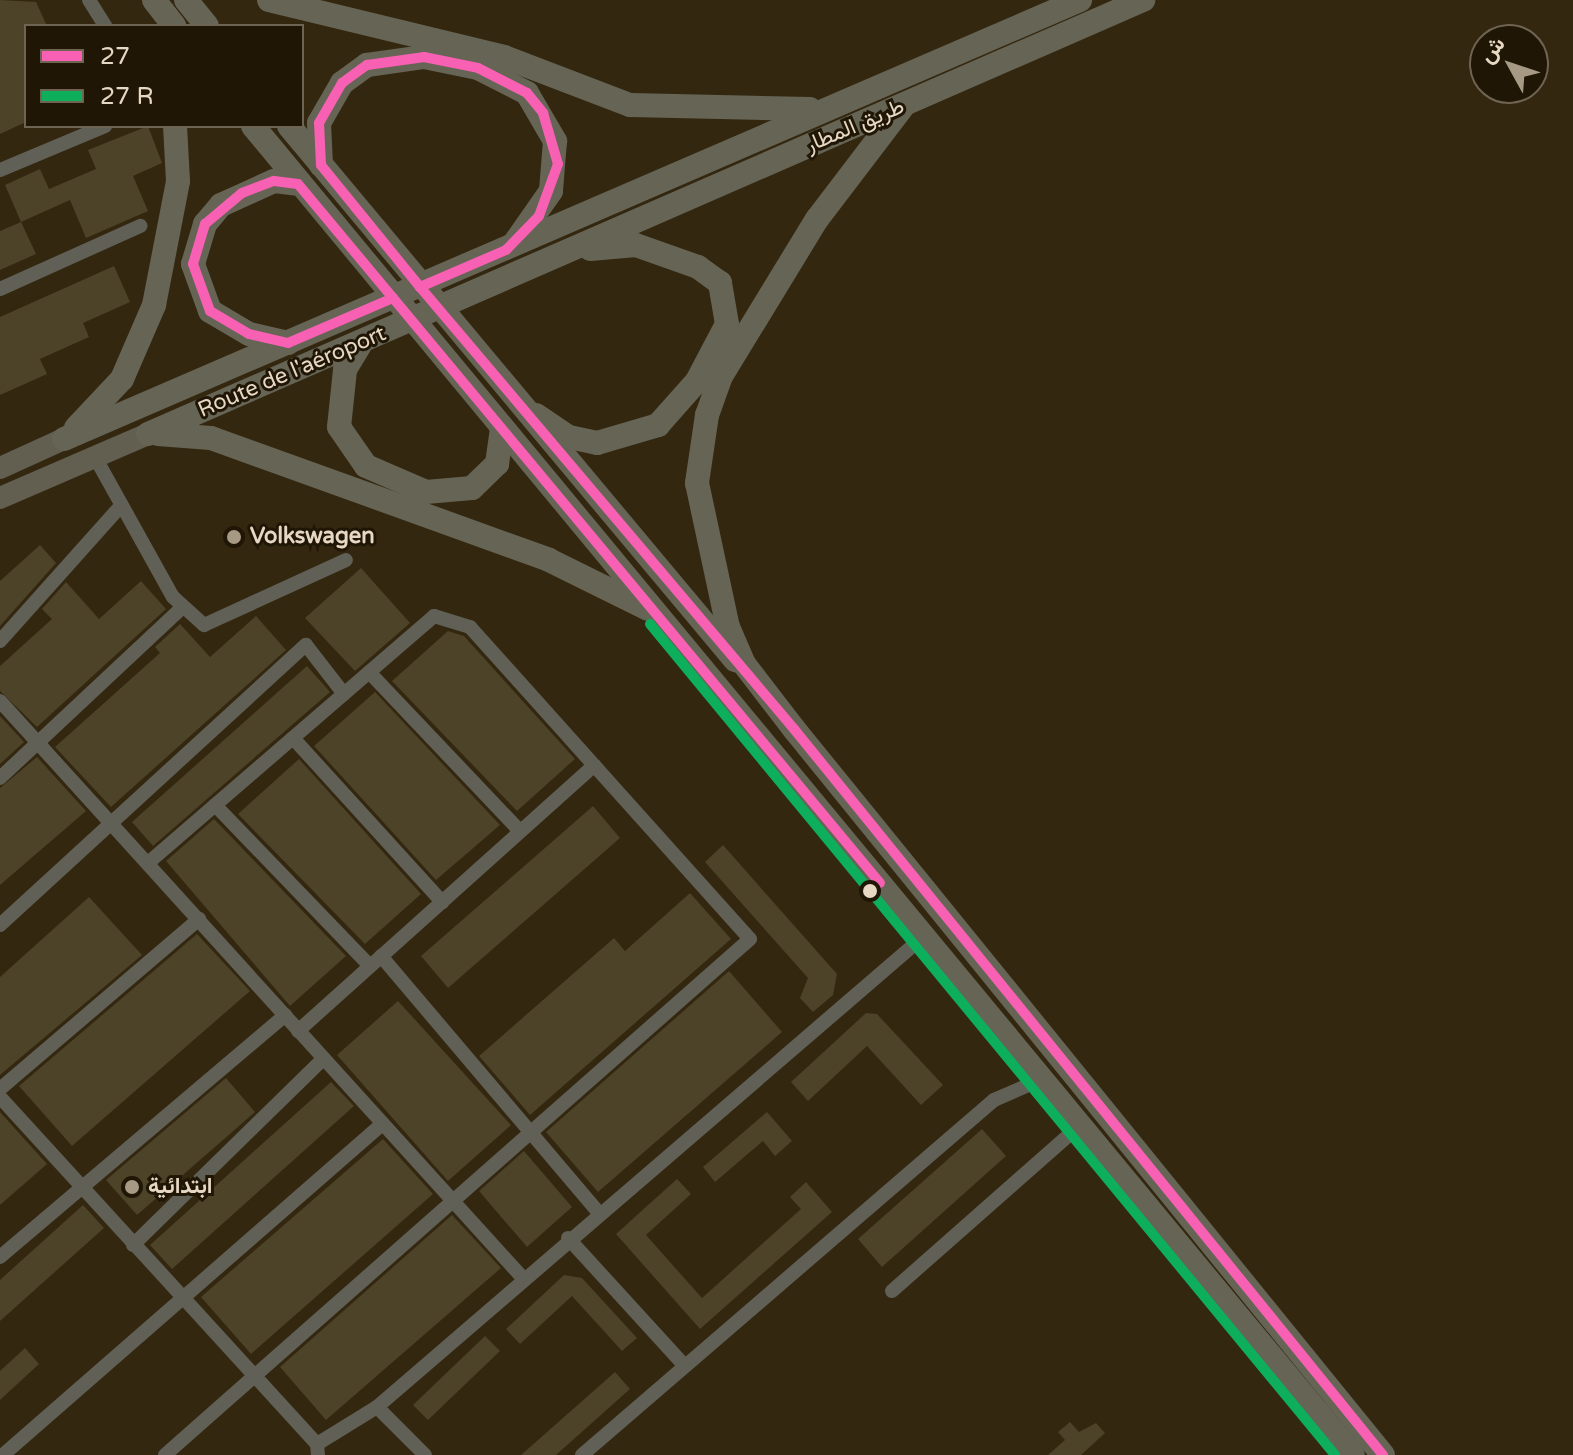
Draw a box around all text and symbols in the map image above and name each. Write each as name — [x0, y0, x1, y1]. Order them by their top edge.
legend — [24, 24, 304, 128]
north arrow — [1469, 24, 1549, 104]
text: ش — [1474, 31, 1511, 68]
text: 27 — [100, 42, 130, 71]
text: 27 R — [100, 82, 153, 111]
street label: طريق المطار — [802, 93, 908, 159]
street label: Route de l'aéroport — [194, 320, 390, 424]
place label: Volkswagen — [250, 524, 375, 550]
marker: Volkswagen — [225, 528, 243, 546]
unlabelled marker — [862, 883, 878, 899]
place label: ابتدائية — [148, 1174, 213, 1200]
marker: ابتدائية — [123, 1178, 141, 1196]

